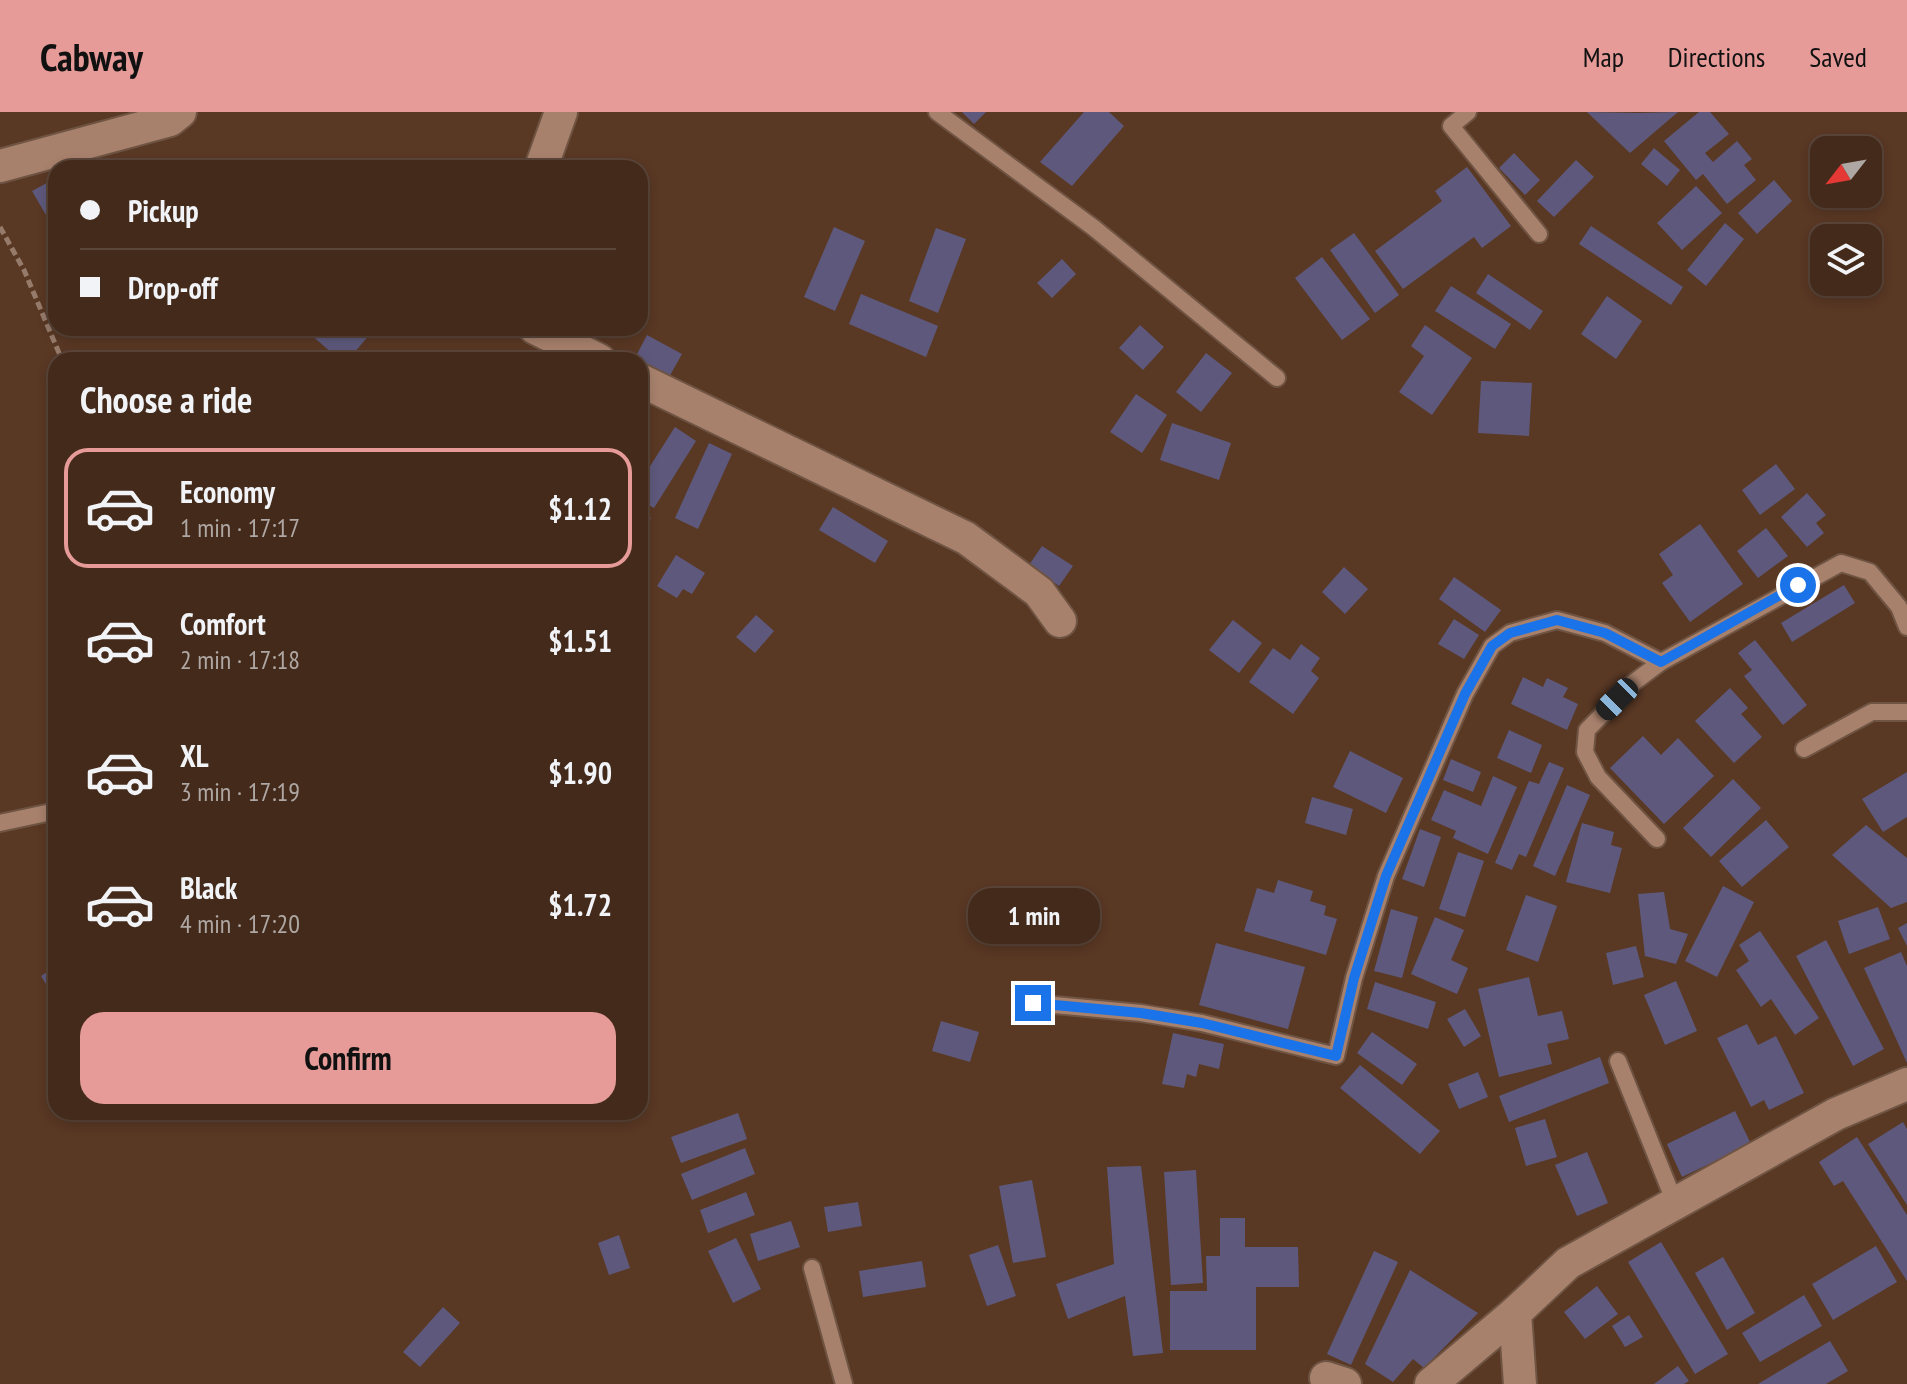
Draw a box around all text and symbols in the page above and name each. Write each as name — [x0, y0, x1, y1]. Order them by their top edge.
text: Cabway — [40, 32, 143, 81]
text: Map — [1583, 38, 1624, 75]
text: Directions — [1668, 38, 1765, 75]
text: Saved — [1809, 38, 1867, 75]
north arrow — [1810, 136, 1882, 208]
map controls — [1810, 136, 1882, 296]
text: Pickup — [128, 191, 199, 230]
button: layers — [1810, 224, 1882, 296]
text: Drop-off — [128, 268, 218, 307]
text: Choose a ride — [80, 376, 252, 423]
icon: car — [84, 472, 156, 544]
text: Economy — [180, 472, 275, 511]
text: $1.12 — [548, 489, 612, 528]
text: 1 min · 17:17 — [180, 511, 300, 544]
route start — [1780, 567, 1816, 603]
icon: car — [84, 604, 156, 676]
text: Comfort — [180, 604, 266, 643]
text: $1.51 — [548, 621, 612, 660]
text: 2 min · 17:18 — [180, 643, 300, 676]
car — [1592, 674, 1642, 724]
icon: car — [84, 736, 156, 808]
text: XL — [180, 736, 209, 775]
text: $1.90 — [548, 753, 612, 792]
text: 3 min · 17:19 — [180, 775, 300, 808]
icon: car — [84, 868, 156, 940]
text: Black — [180, 868, 237, 907]
text: $1.72 — [548, 885, 612, 924]
callout: 1 min — [967, 887, 1099, 943]
text: 1 min — [1008, 899, 1060, 932]
text: 4 min · 17:20 — [180, 907, 300, 940]
route end — [1015, 985, 1051, 1021]
button: Confirm — [80, 1012, 616, 1104]

